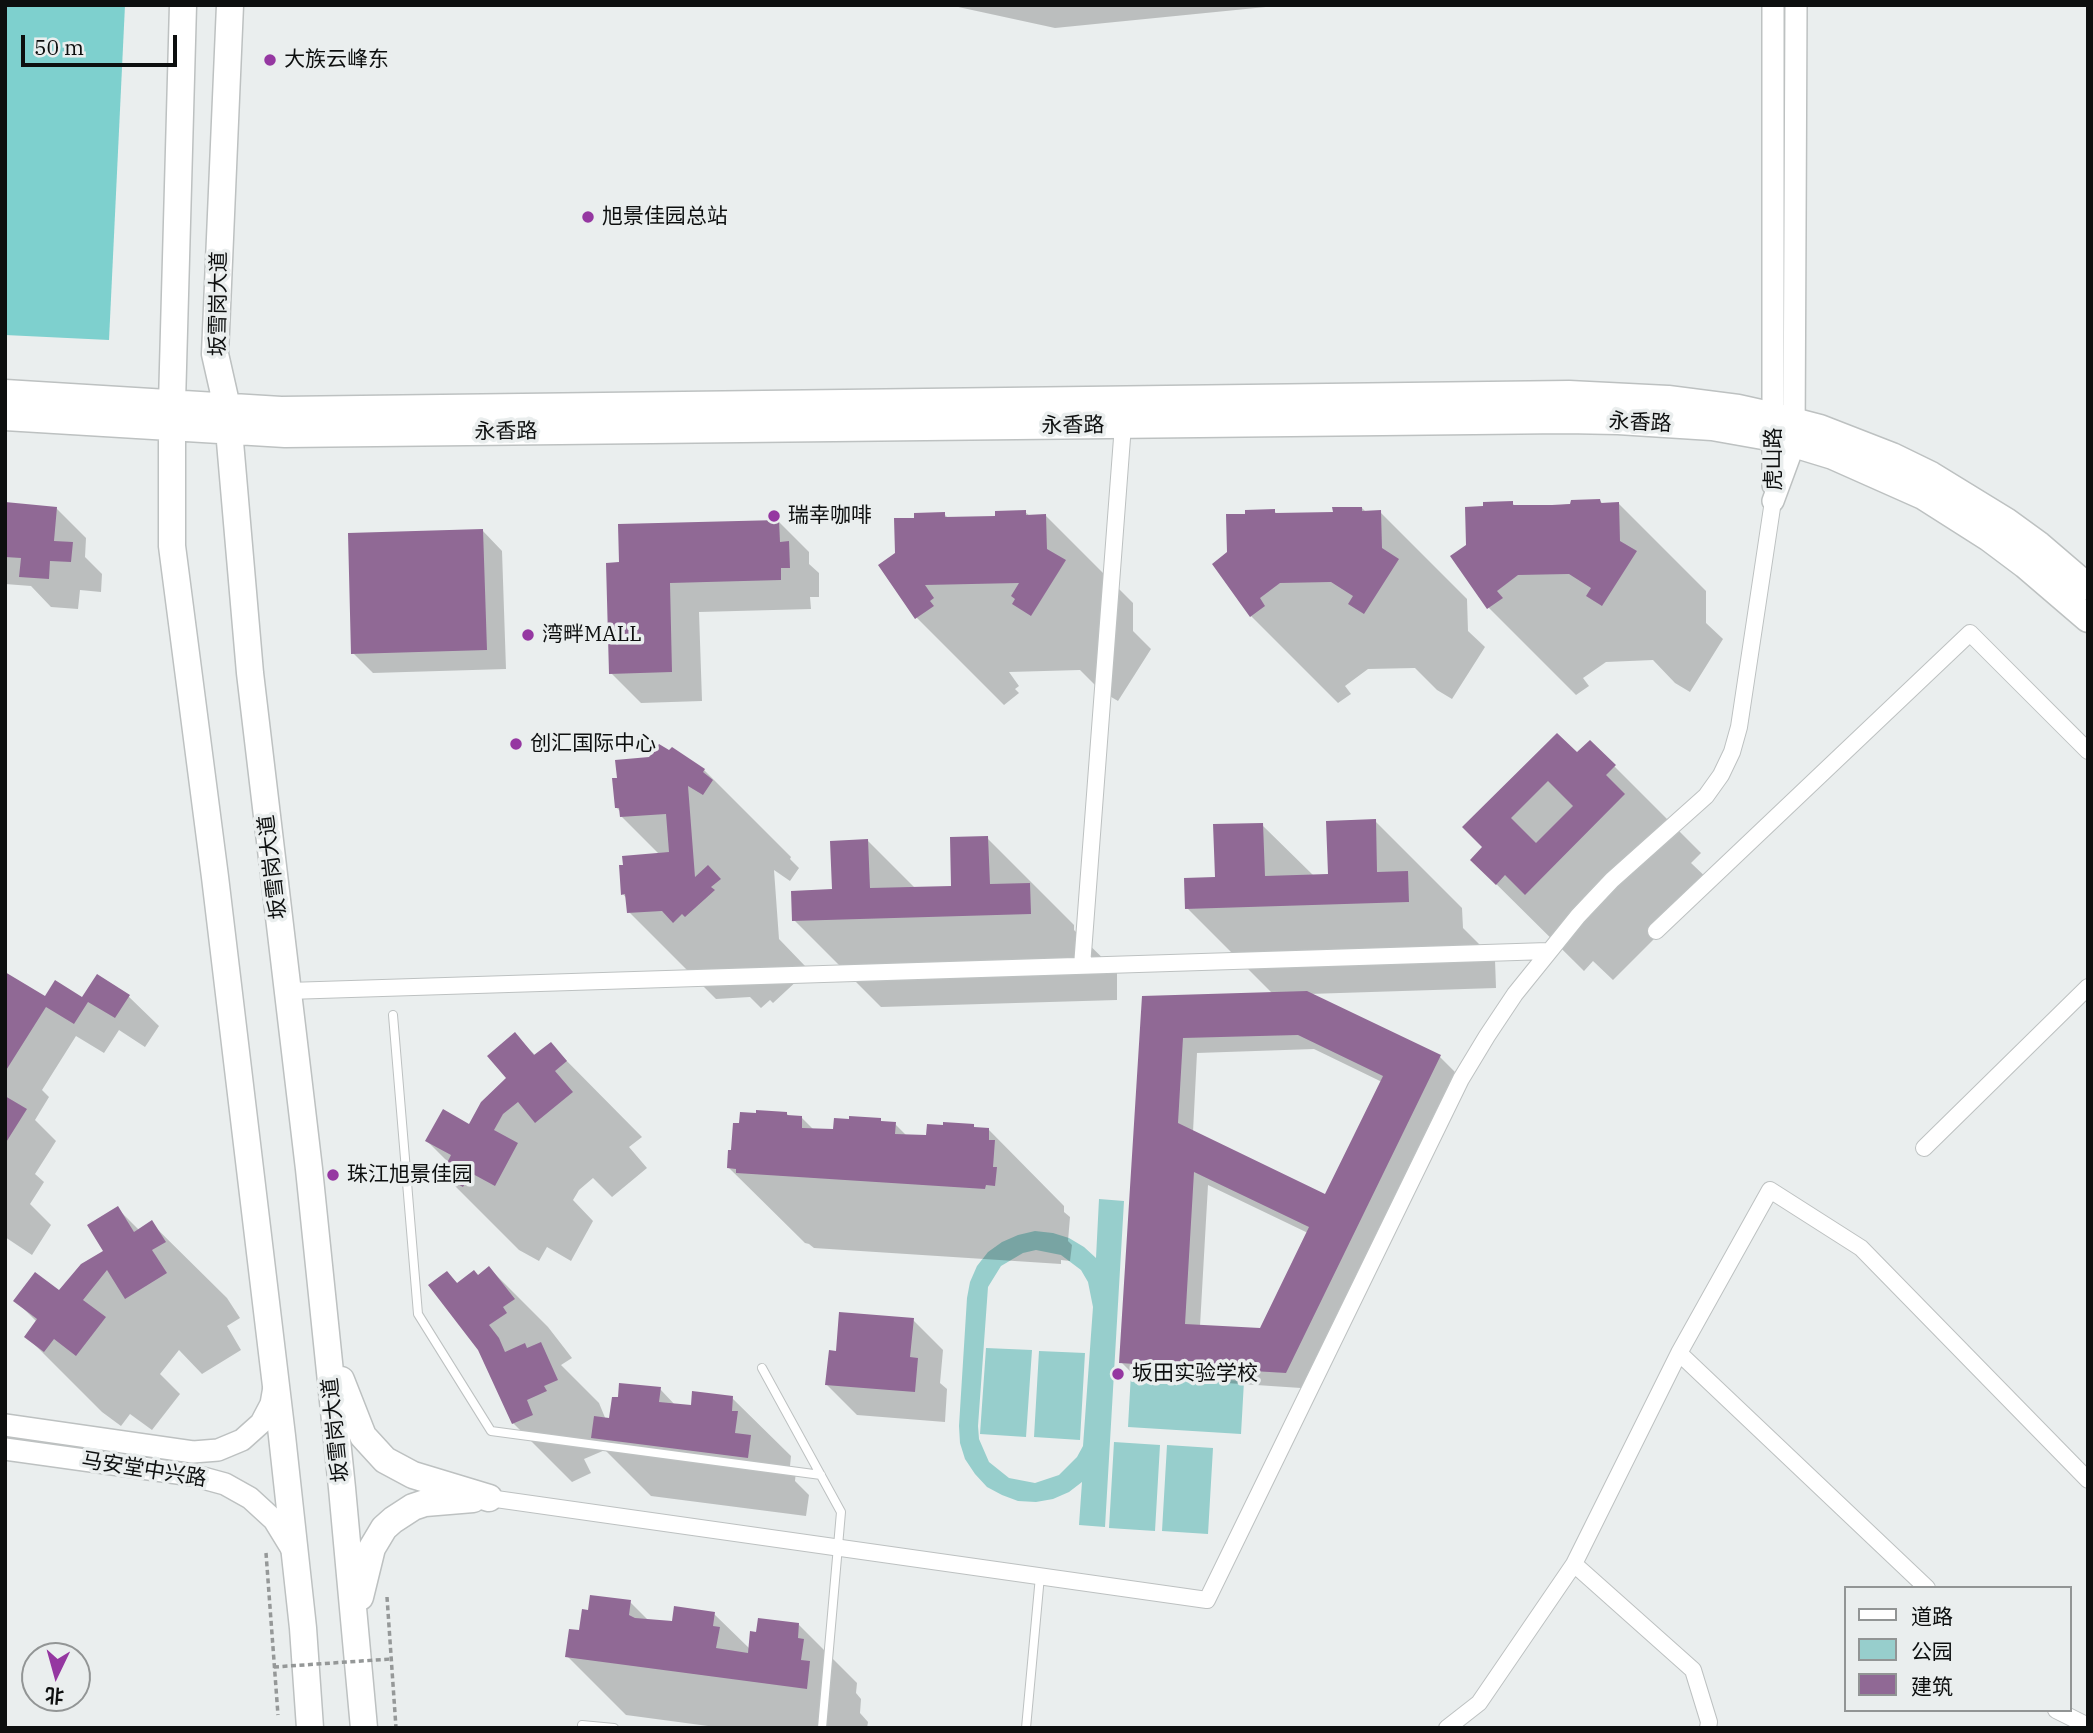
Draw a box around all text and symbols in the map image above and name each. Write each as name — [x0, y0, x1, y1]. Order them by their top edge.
scale bar — [24, 21, 180, 65]
text: 50 m — [34, 33, 84, 61]
place label: 大族云峰东 — [284, 47, 389, 73]
marker: 大族云峰东 — [262, 52, 278, 68]
place label: 旭景佳园总站 — [602, 204, 728, 230]
marker: 旭景佳园总站 — [580, 209, 596, 225]
street label: 坂雪岗大道 — [205, 251, 233, 357]
street label: 永香路 — [1608, 409, 1672, 437]
street label: 永香路 — [1041, 413, 1105, 439]
street label: 永香路 — [474, 419, 538, 445]
street label: 虎山路 — [1761, 428, 1787, 490]
place label: 瑞幸咖啡 — [788, 503, 872, 529]
marker: 瑞幸咖啡 — [766, 508, 782, 524]
place label: 湾畔MALL — [542, 622, 642, 648]
marker: 湾畔MALL — [520, 627, 536, 643]
place label: 创汇国际中心 — [530, 731, 656, 757]
marker: 创汇国际中心 — [508, 736, 524, 752]
street label: 坂雪岗大道 — [254, 813, 292, 921]
place label: 珠江旭景佳园 — [347, 1162, 473, 1188]
marker: 珠江旭景佳园 — [325, 1167, 341, 1183]
place label: 坂田实验学校 — [1132, 1361, 1258, 1387]
marker: 坂田实验学校 — [1110, 1366, 1126, 1382]
street label: 坂雪岗大道 — [318, 1376, 354, 1484]
street label: 马安堂中兴路 — [80, 1448, 208, 1492]
legend — [1844, 1586, 2072, 1712]
text: 道路 — [1911, 1602, 1953, 1630]
text: 公园 — [1911, 1637, 1953, 1665]
north arrow — [21, 1642, 91, 1712]
text: 建筑 — [1911, 1672, 1953, 1700]
text: 北 — [44, 1683, 65, 1709]

